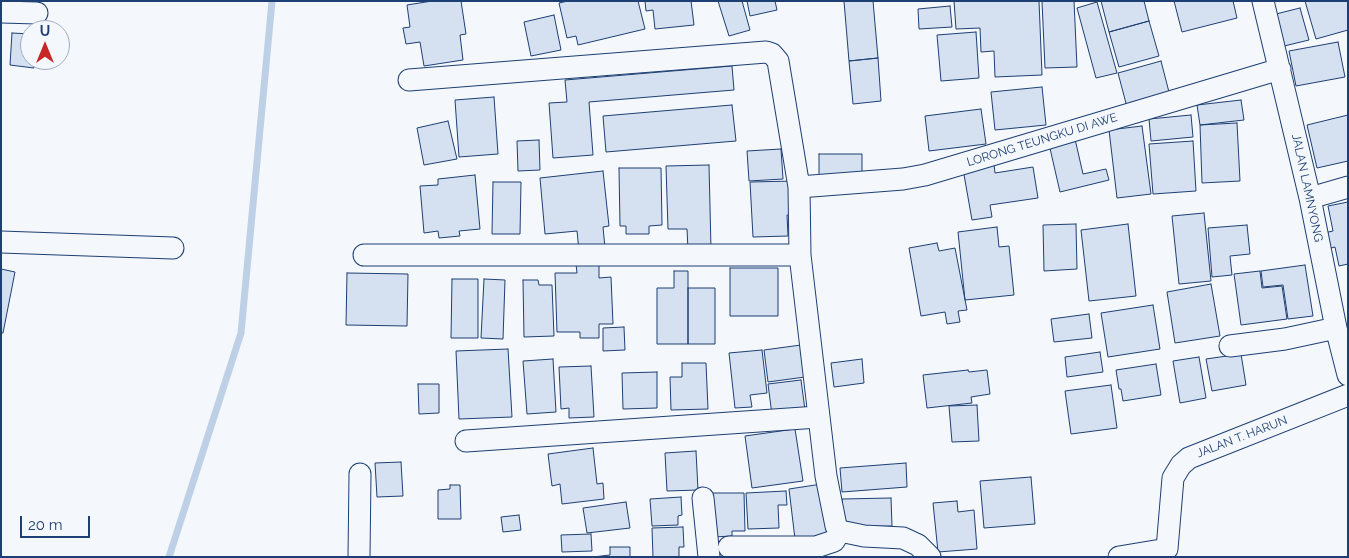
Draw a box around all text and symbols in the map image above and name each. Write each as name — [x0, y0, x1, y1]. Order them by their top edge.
north arrow — [20, 20, 70, 70]
text: U — [40, 23, 50, 39]
street label: LORONG TEUNGKU DI AWE — [965, 110, 1119, 170]
street label: JALAN LAMNYONG — [1289, 133, 1325, 243]
street label: JALAN T. HARUN — [1195, 413, 1289, 461]
scale bar — [22, 506, 92, 538]
text: 20 m — [28, 516, 63, 534]

